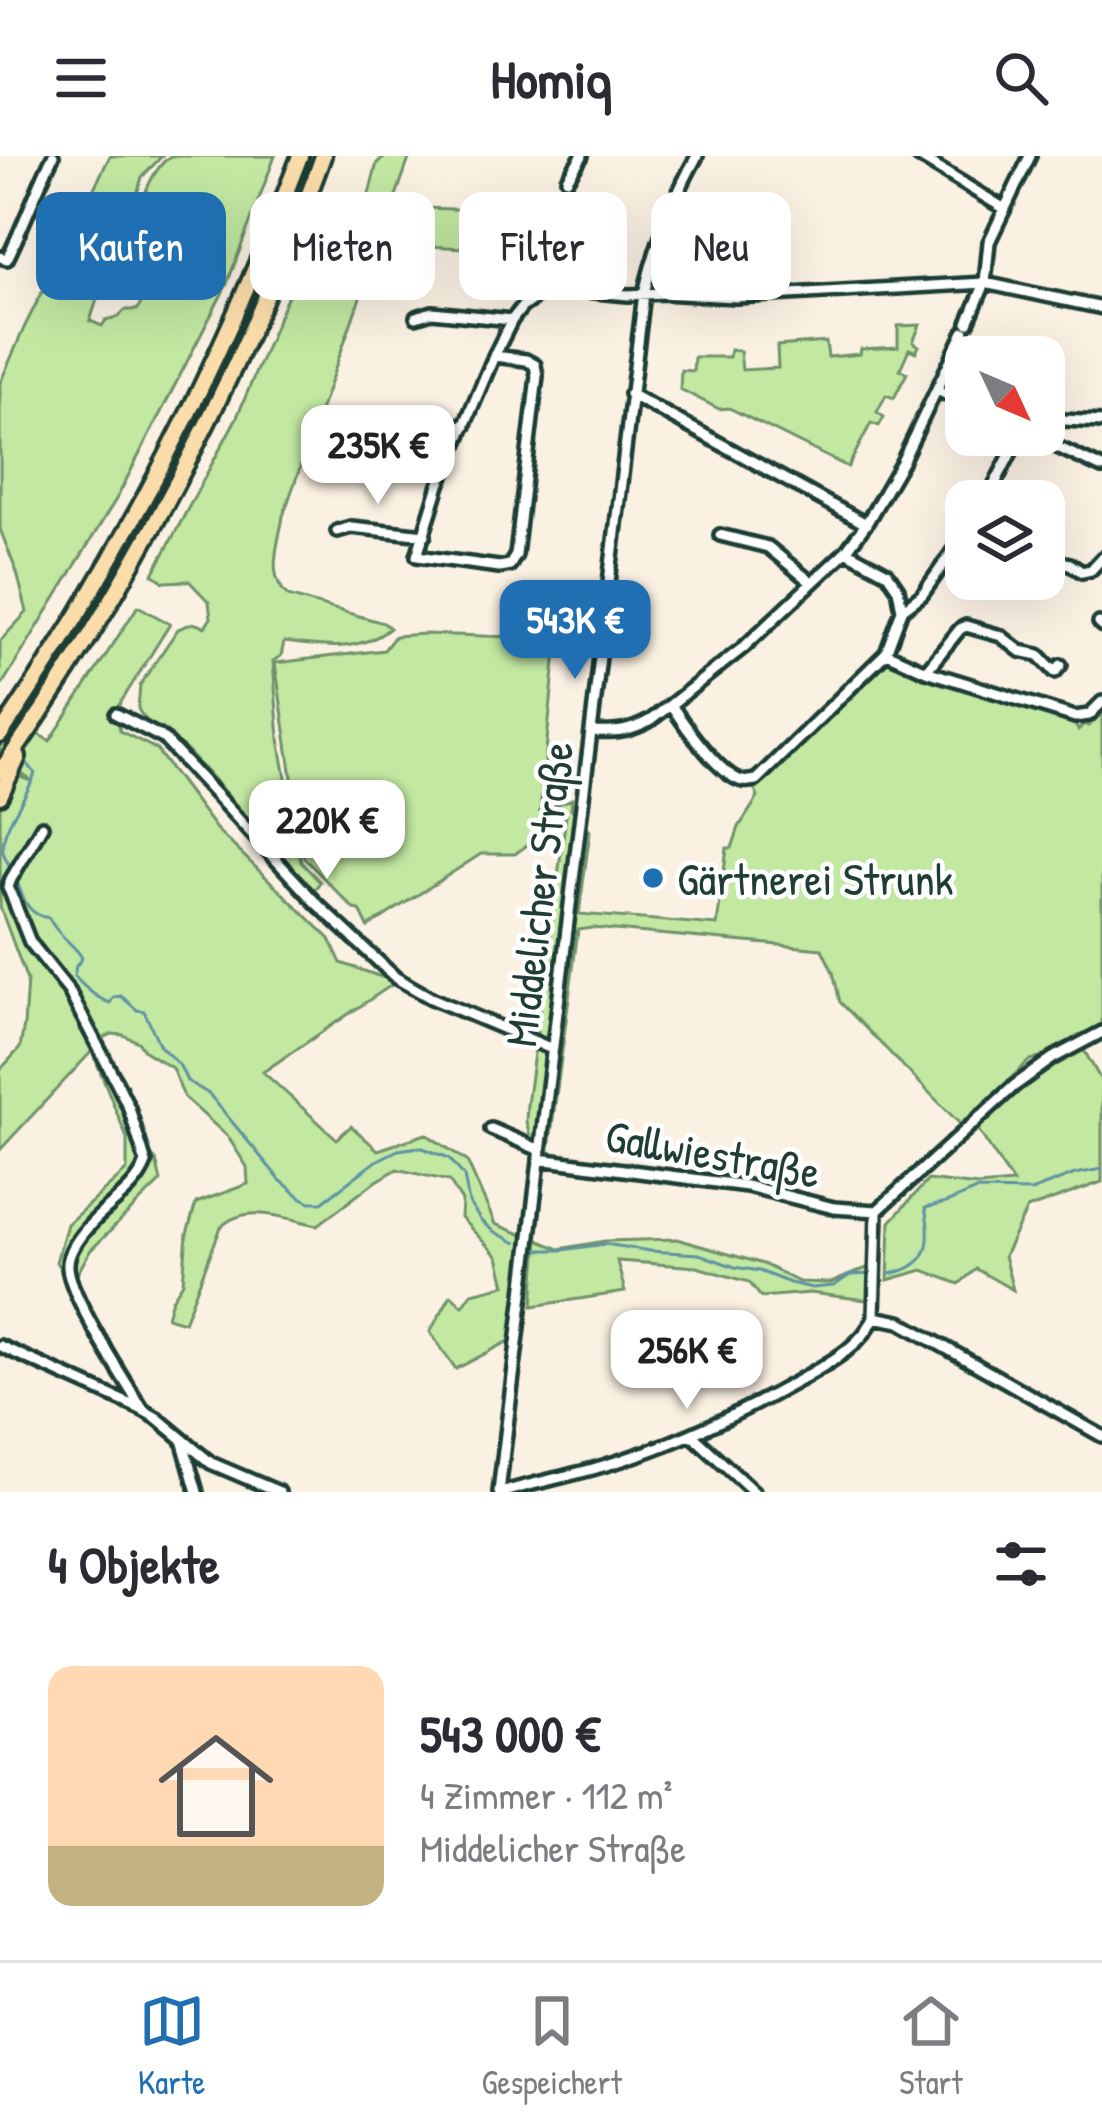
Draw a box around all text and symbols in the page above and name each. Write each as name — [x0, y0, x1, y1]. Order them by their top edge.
text: Homiq — [491, 42, 611, 115]
icon: menu — [48, 45, 114, 111]
icon: search — [988, 45, 1054, 111]
chip: Kaufen — [36, 192, 226, 300]
chip: Mieten — [250, 192, 435, 300]
chip: Filter — [459, 192, 627, 300]
chip: Neu — [651, 192, 791, 300]
north arrow — [945, 336, 1065, 456]
map controls — [945, 336, 1065, 600]
pin: 235K € — [280, 405, 476, 507]
text: 235K € — [328, 417, 428, 470]
button: layers — [945, 480, 1065, 600]
pin: 543K € — [477, 580, 673, 682]
text: 543K € — [527, 592, 623, 645]
street label: Middelicher Straße — [489, 738, 587, 1050]
pin: 220K € — [229, 780, 425, 882]
text: 220K € — [276, 792, 378, 845]
place label: Gärtnerei Strunk — [677, 848, 953, 909]
marker: Gärtnerei Strunk — [640, 865, 666, 891]
street label: Gallwiestraße — [601, 1104, 825, 1202]
pin: 256K € — [589, 1310, 785, 1412]
text: 256K € — [638, 1322, 736, 1375]
text: 4 Objekte — [48, 1530, 220, 1599]
icon: filters — [988, 1531, 1054, 1597]
text: 543 000 € — [420, 1699, 600, 1768]
icon: home — [144, 1714, 288, 1858]
text: 4 Zimmer · 112 m² — [420, 1768, 672, 1821]
text: Middelicher Straße — [420, 1821, 686, 1874]
tab: Karte — [138, 1988, 205, 2104]
tab: Gespeichert — [482, 1988, 622, 2104]
tab: Start — [898, 1988, 964, 2104]

